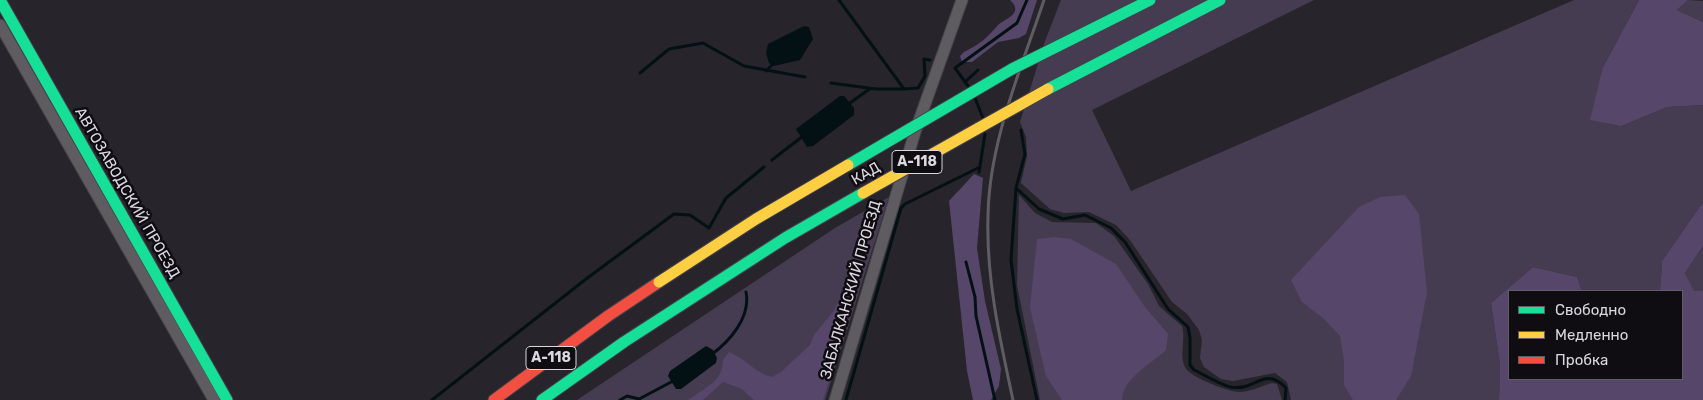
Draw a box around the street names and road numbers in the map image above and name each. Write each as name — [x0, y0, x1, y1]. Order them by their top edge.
street label: АВТОЗАВОДСКИЙ ПРОЕЗД — [71, 104, 183, 282]
road number: А-118 — [892, 150, 942, 173]
street label: КАД — [848, 159, 884, 189]
street label: ЗАБАЛКАНСКИЙ ПРОЕЗД — [817, 199, 885, 381]
road number: А-118 — [526, 346, 576, 369]

